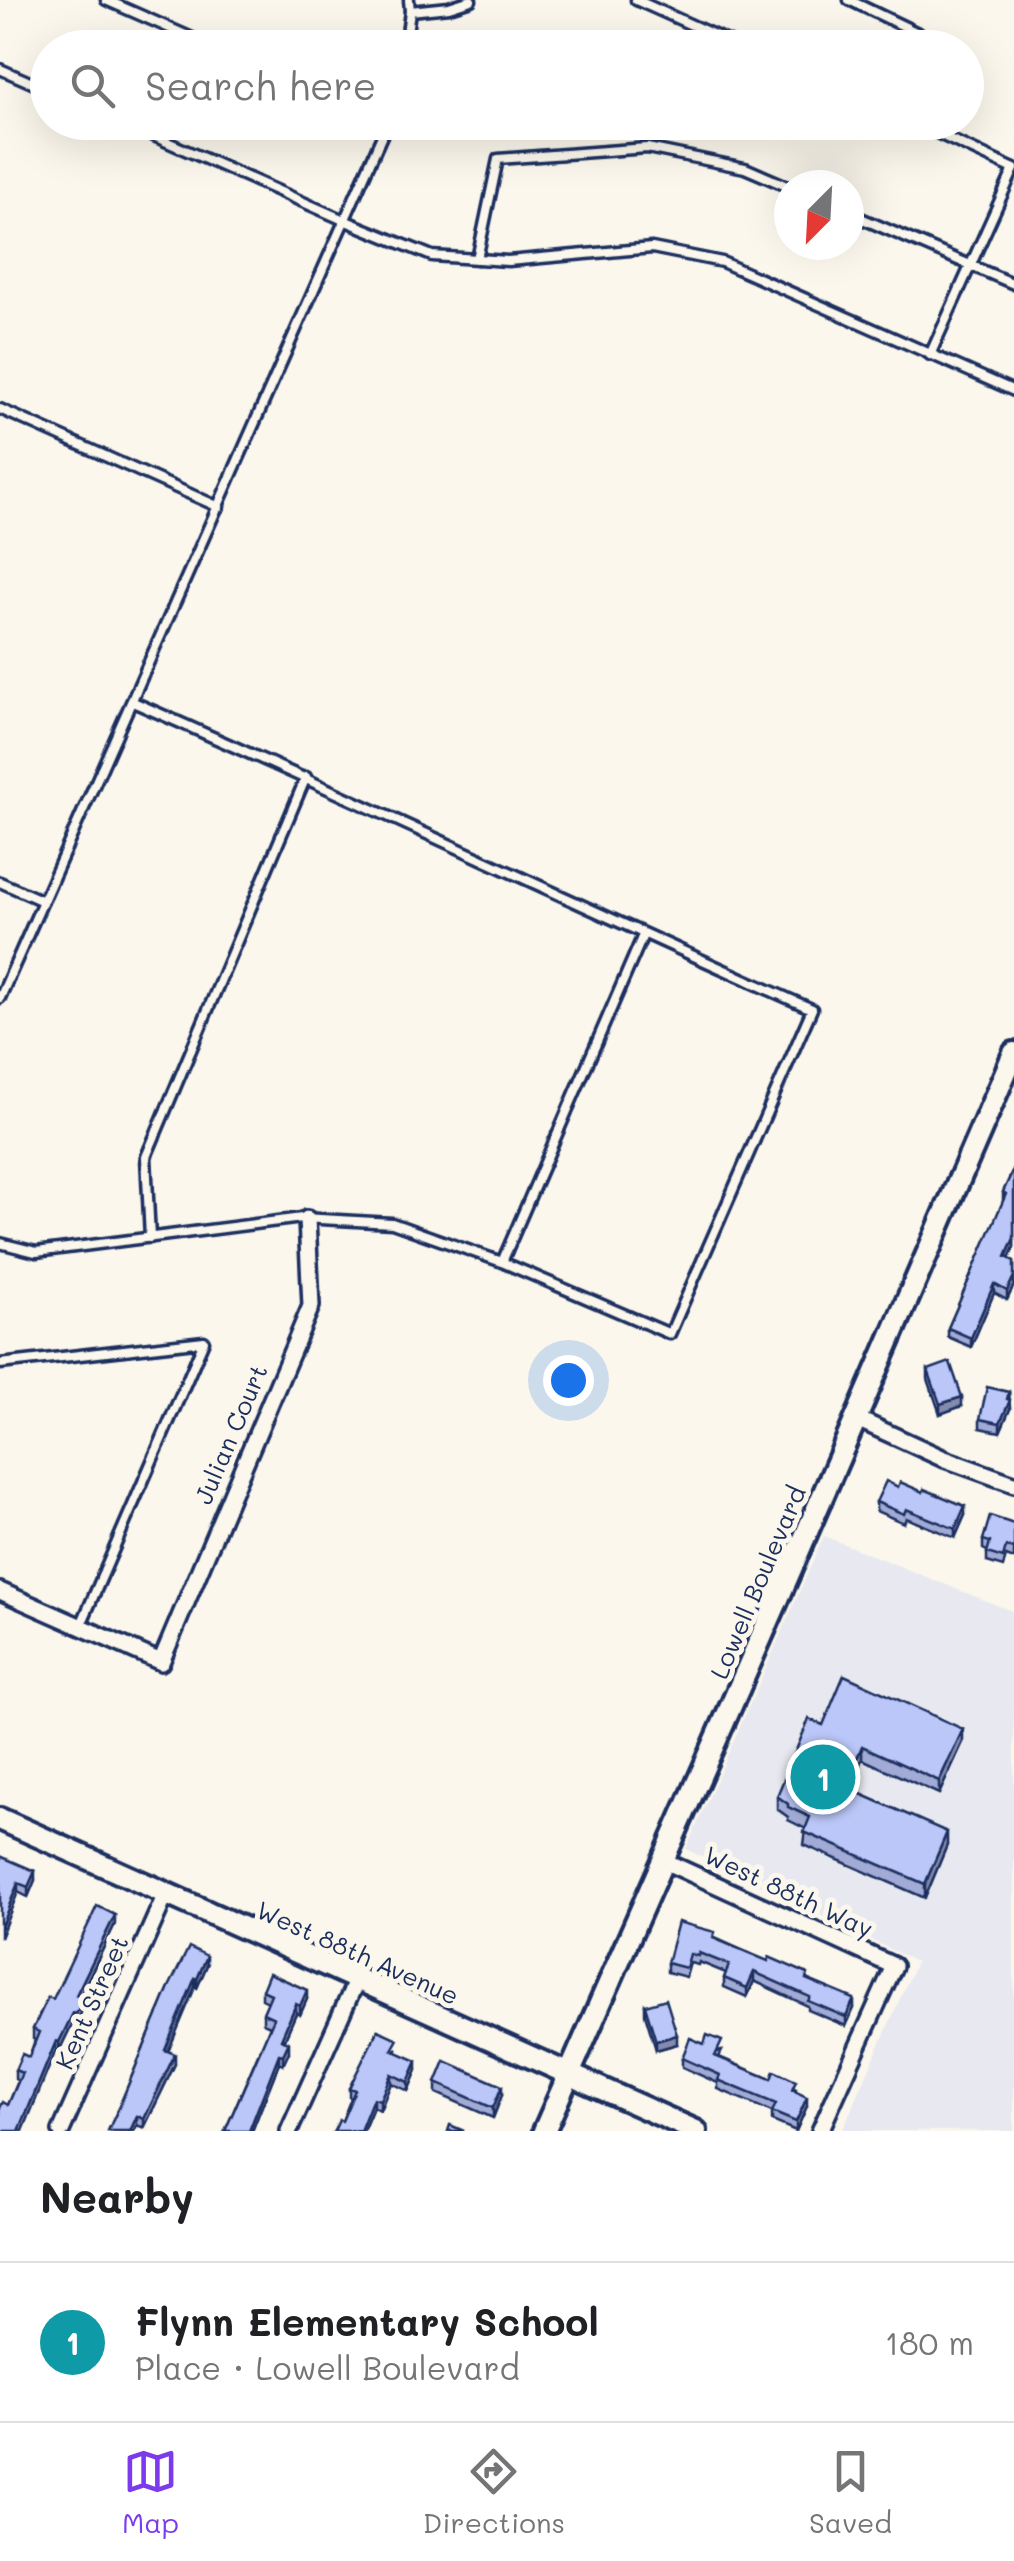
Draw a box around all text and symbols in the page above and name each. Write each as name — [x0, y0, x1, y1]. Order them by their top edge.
search box — [30, 30, 984, 140]
icon: search — [65, 58, 120, 113]
text: Search here — [145, 60, 376, 110]
north arrow — [774, 170, 864, 260]
your location — [543, 1355, 594, 1406]
street label: Julian Court — [186, 1359, 274, 1509]
street label: Lowell Boulevard — [702, 1481, 812, 1683]
pin: 1 — [790, 1740, 856, 1814]
street label: West 88th Way — [699, 1838, 878, 1945]
street label: West 88th Avenue — [252, 1893, 464, 2011]
street label: Kent Street — [47, 1930, 135, 2074]
text: Nearby — [40, 2169, 194, 2224]
text: Flynn Elementary School — [135, 2296, 599, 2346]
text: 1 — [65, 2321, 80, 2363]
text: 180 m — [885, 2321, 974, 2363]
text: Place · Lowell Boulevard — [135, 2346, 520, 2388]
tab: Map — [122, 2444, 179, 2540]
tab: Directions — [423, 2444, 565, 2540]
tab: Saved — [809, 2444, 892, 2540]

